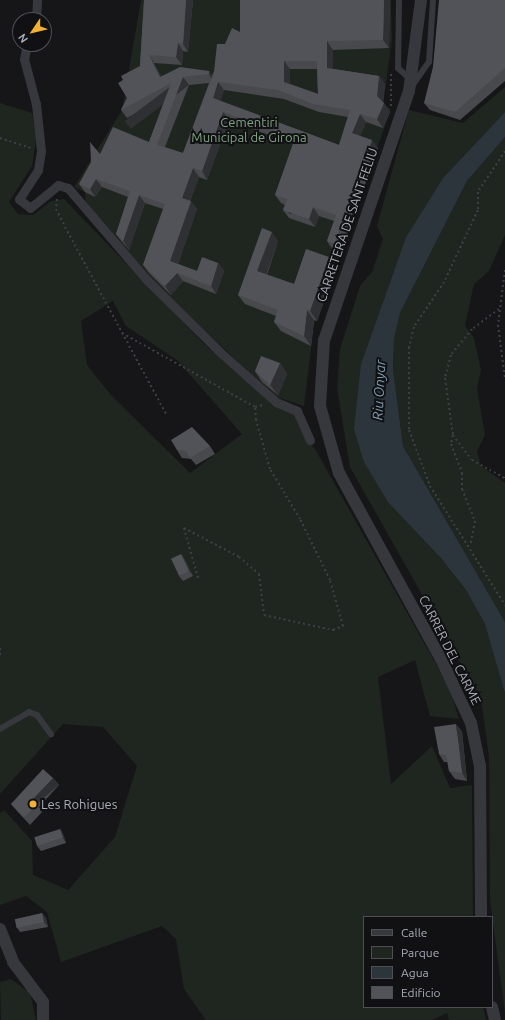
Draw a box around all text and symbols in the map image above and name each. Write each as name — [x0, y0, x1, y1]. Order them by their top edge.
north arrow — [12, 12, 52, 52]
text: N — [16, 32, 30, 45]
park label: Cementiri Municipal de Girona — [191, 115, 307, 146]
street label: CARRETERA DE SANT FELIU — [313, 146, 381, 304]
water label: Riu Onyar — [369, 359, 389, 421]
street label: CARRER DEL CARME — [416, 593, 484, 707]
place label: Les Rohigues — [41, 796, 117, 812]
marker: Les Rohigues — [28, 799, 38, 809]
legend — [363, 916, 493, 1008]
text: Calle — [401, 926, 427, 939]
text: Parque — [401, 946, 439, 959]
text: Agua — [401, 966, 429, 979]
text: Edificio — [401, 986, 441, 999]

